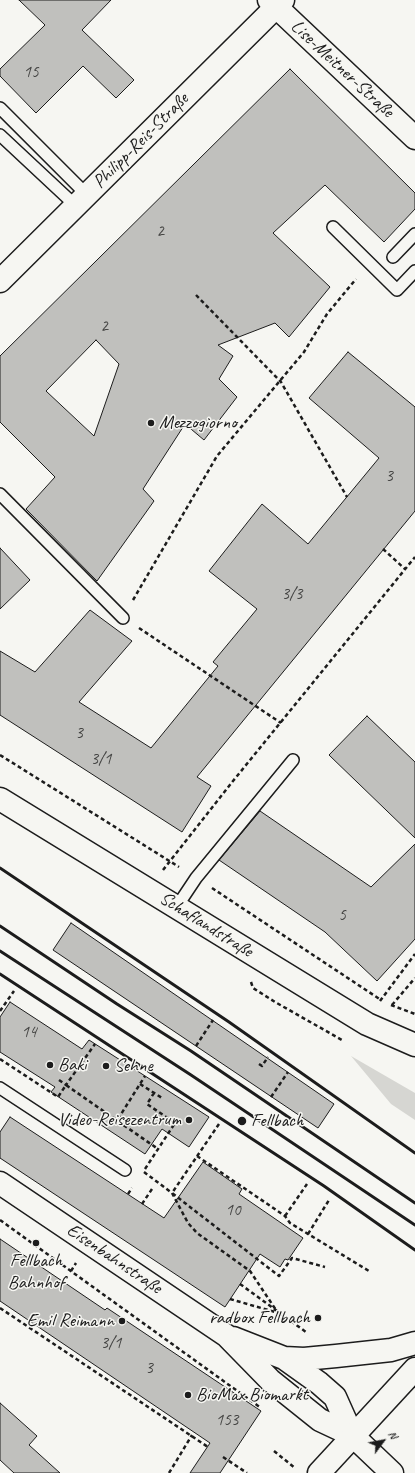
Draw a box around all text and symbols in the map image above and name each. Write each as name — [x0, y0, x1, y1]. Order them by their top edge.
street label: Lise-Meitner-Straße — [286, 15, 398, 123]
house number: 15 — [23, 63, 39, 83]
street label: Philipp-Reis-Straße — [88, 88, 194, 194]
house number: 2 — [156, 222, 164, 242]
house number: 2 — [100, 317, 108, 337]
place label: Mezzogiorno — [159, 412, 237, 434]
marker: Mezzogiorno — [146, 418, 156, 428]
house number: 3 — [385, 467, 393, 487]
house number: 3/3 — [282, 585, 302, 605]
house number: 3 — [75, 724, 83, 744]
house number: 3/1 — [91, 750, 111, 770]
street label: Schaflandstraße — [155, 887, 257, 963]
house number: 5 — [338, 906, 346, 926]
house number: 14 — [21, 1023, 37, 1043]
place label: Baki — [58, 1054, 87, 1076]
place label: Sehne — [114, 1055, 153, 1077]
marker: Baki — [45, 1060, 55, 1070]
marker: Sehne — [101, 1061, 111, 1071]
place label: Video-Reisezentrum — [58, 1109, 181, 1131]
place label: Fellbach — [251, 1110, 303, 1132]
marker: Video-Reisezentrum — [184, 1115, 194, 1125]
marker: Fellbach — [236, 1115, 248, 1127]
house number: 10 — [225, 1201, 241, 1221]
street label: Eisenbahnstraße — [62, 1219, 166, 1299]
marker: Fellbach Bahnhof — [31, 1238, 41, 1248]
place label: Fellbach Bahnhof — [8, 1250, 64, 1294]
place label: radbox Fellbach — [209, 1307, 310, 1329]
place label: Emil Reimann — [27, 1310, 114, 1332]
marker: radbox Fellbach — [313, 1313, 323, 1323]
marker: Emil Reimann — [117, 1316, 127, 1326]
house number: 3/1 — [101, 1334, 121, 1354]
house number: 3 — [145, 1359, 153, 1379]
place label: BioMax Biomarkt — [196, 1384, 308, 1406]
marker: BioMax Biomarkt — [183, 1390, 193, 1400]
house number: 153 — [216, 1411, 238, 1431]
north arrow — [363, 1421, 403, 1461]
text: N — [385, 1428, 401, 1441]

